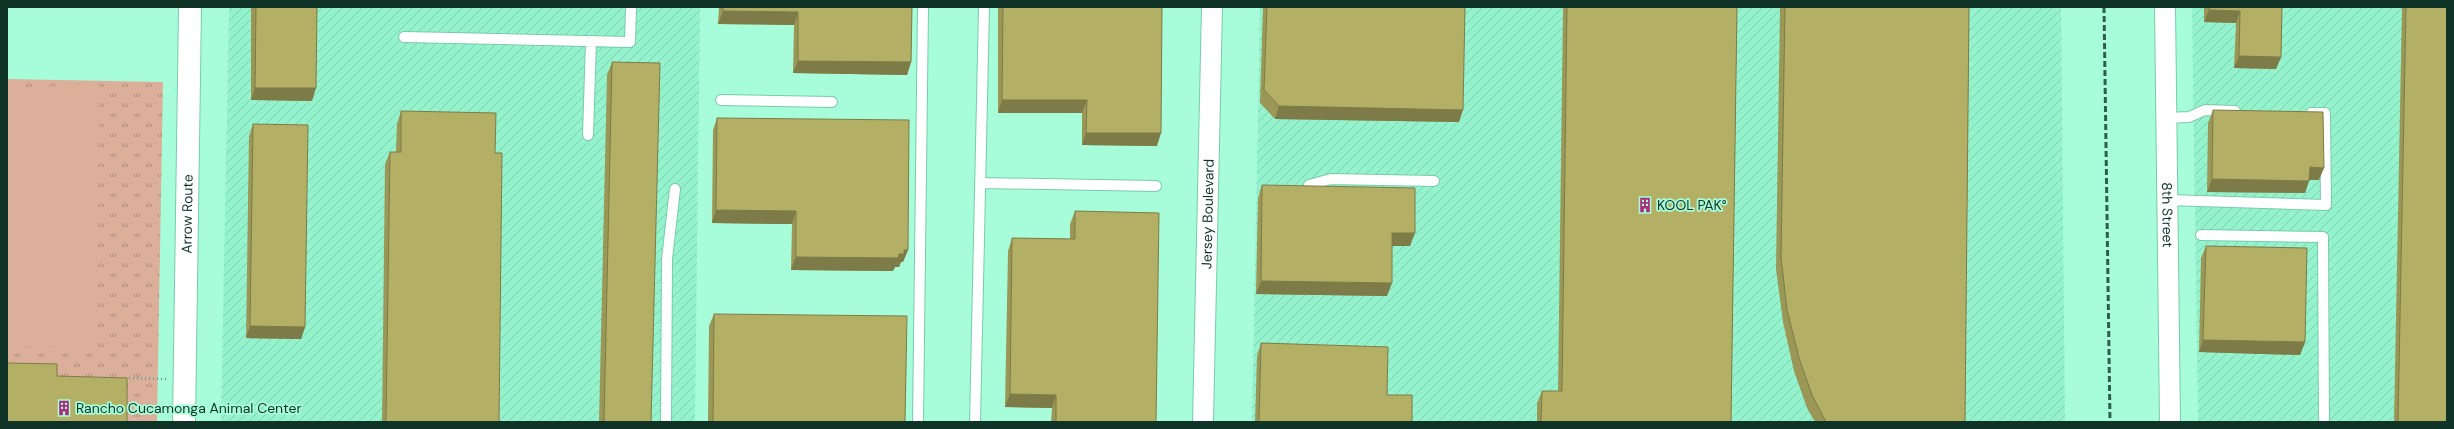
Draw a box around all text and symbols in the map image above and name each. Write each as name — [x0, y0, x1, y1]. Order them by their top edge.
street label: Jersey Boulevard — [1197, 159, 1218, 269]
street label: Arrow Route — [177, 174, 197, 254]
street label: 8th Street — [2158, 182, 2177, 248]
building icon: KOOL PAK° — [1636, 196, 1654, 214]
place label: KOOL PAK° — [1657, 196, 1727, 214]
building icon: Rancho Cucamonga Animal Center — [55, 399, 73, 417]
place label: Rancho Cucamonga Animal Center — [76, 399, 302, 417]

